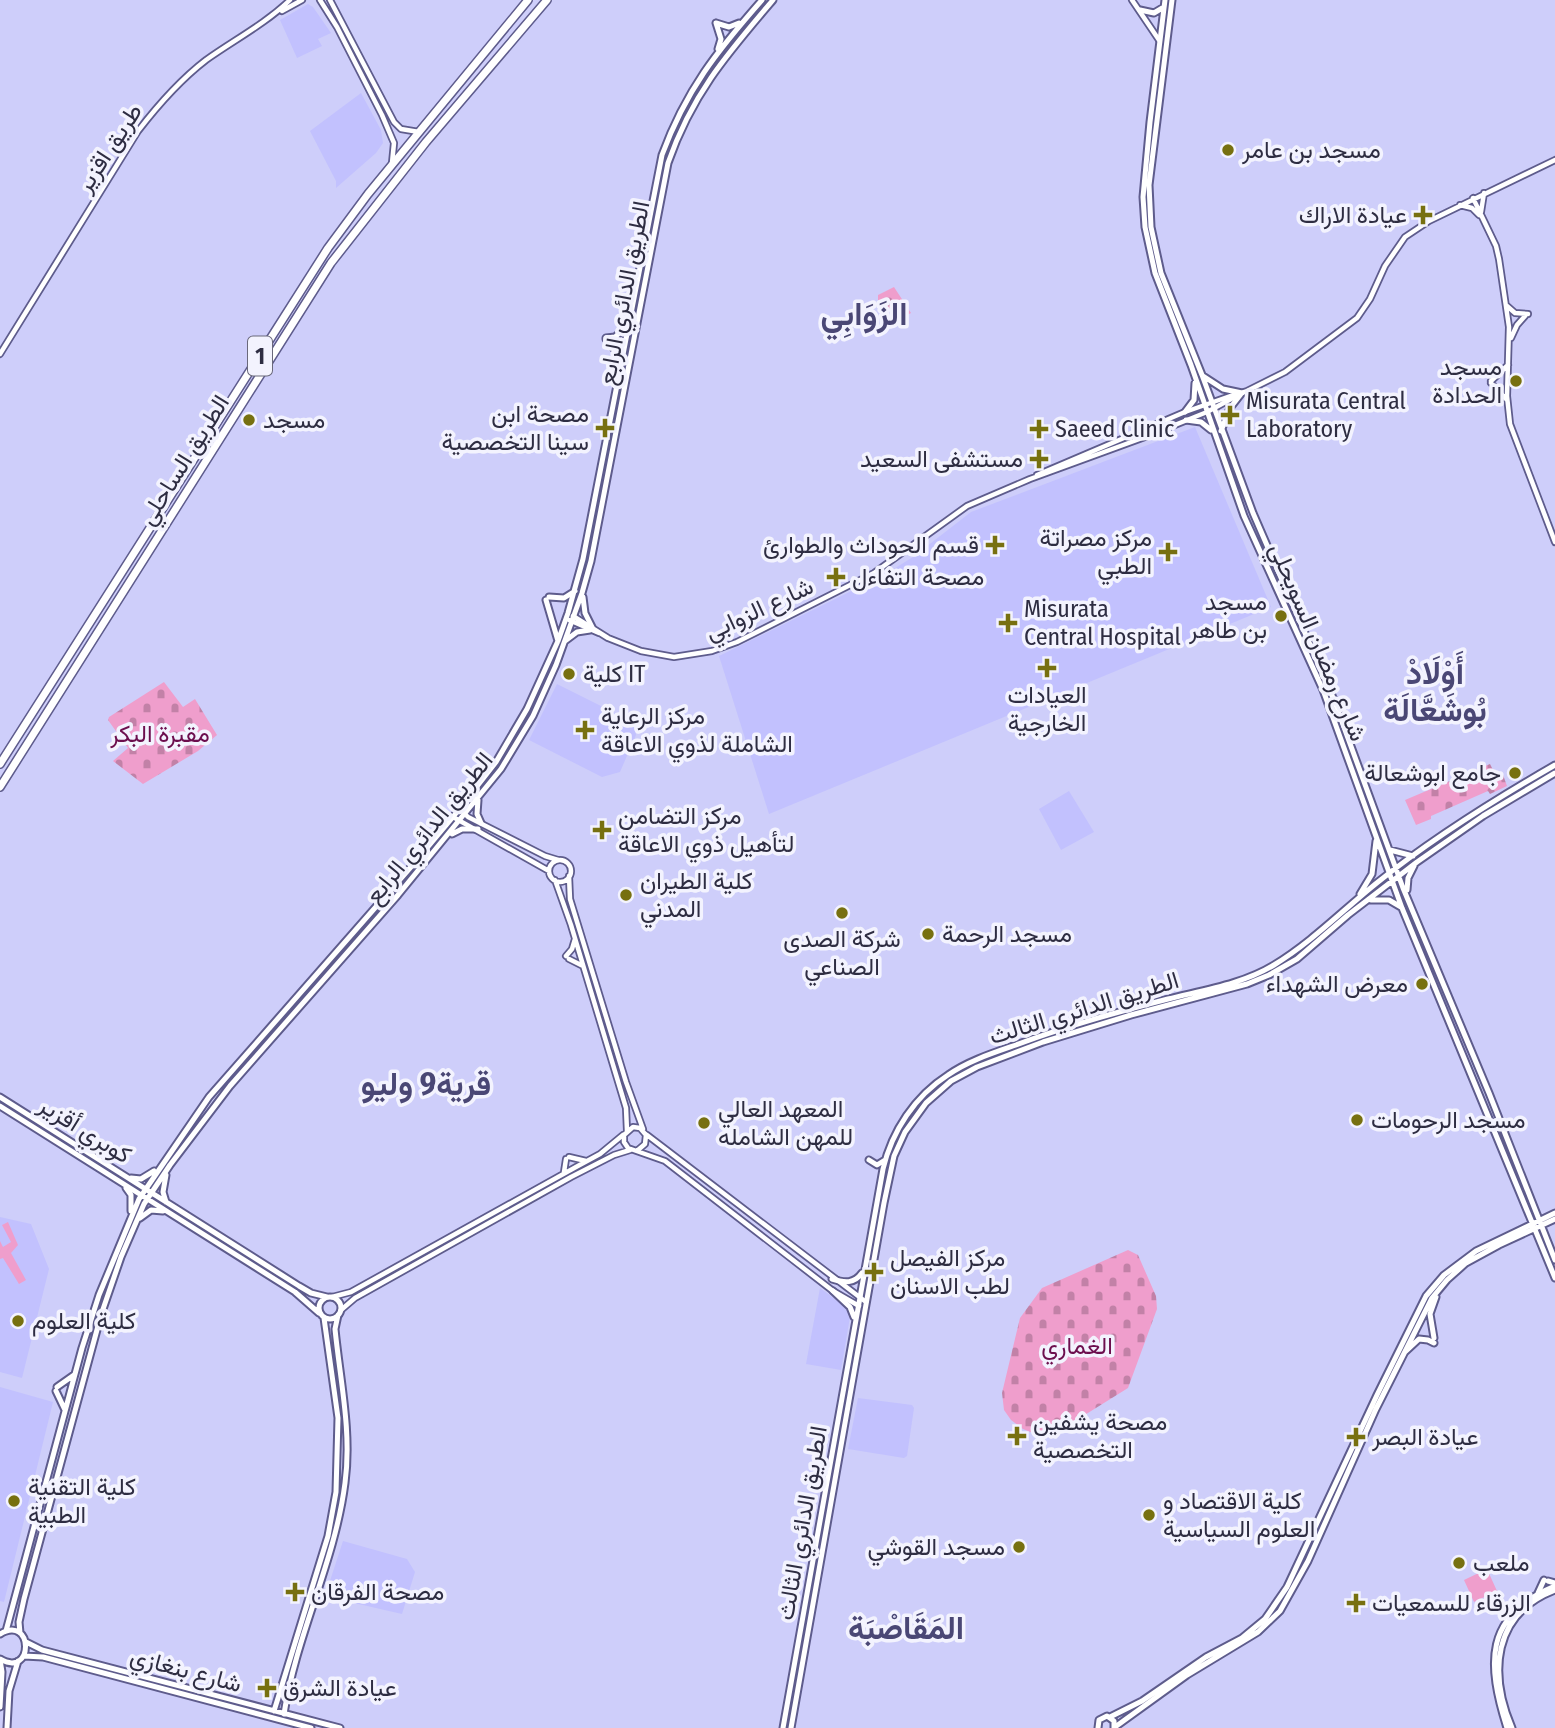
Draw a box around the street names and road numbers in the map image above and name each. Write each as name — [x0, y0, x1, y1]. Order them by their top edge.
street label: طريق اقزير — [70, 98, 149, 199]
street label: الطريق الدائري الرابع — [592, 199, 660, 388]
road number: 1 — [248, 336, 272, 376]
street label: الطريق الساحلي — [133, 390, 239, 533]
street label: شارع رمضان السويحلي — [1259, 539, 1372, 747]
street label: شارع الزوابي — [700, 572, 820, 651]
street label: الطريق الدائري الرابع — [359, 747, 503, 913]
street label: الطريق الدائري الثالث — [986, 966, 1184, 1055]
street label: كوبري أقزير — [30, 1090, 136, 1174]
street label: الطريق الدائري الثالث — [771, 1424, 838, 1623]
street label: شارع بنغازي — [126, 1642, 245, 1703]

